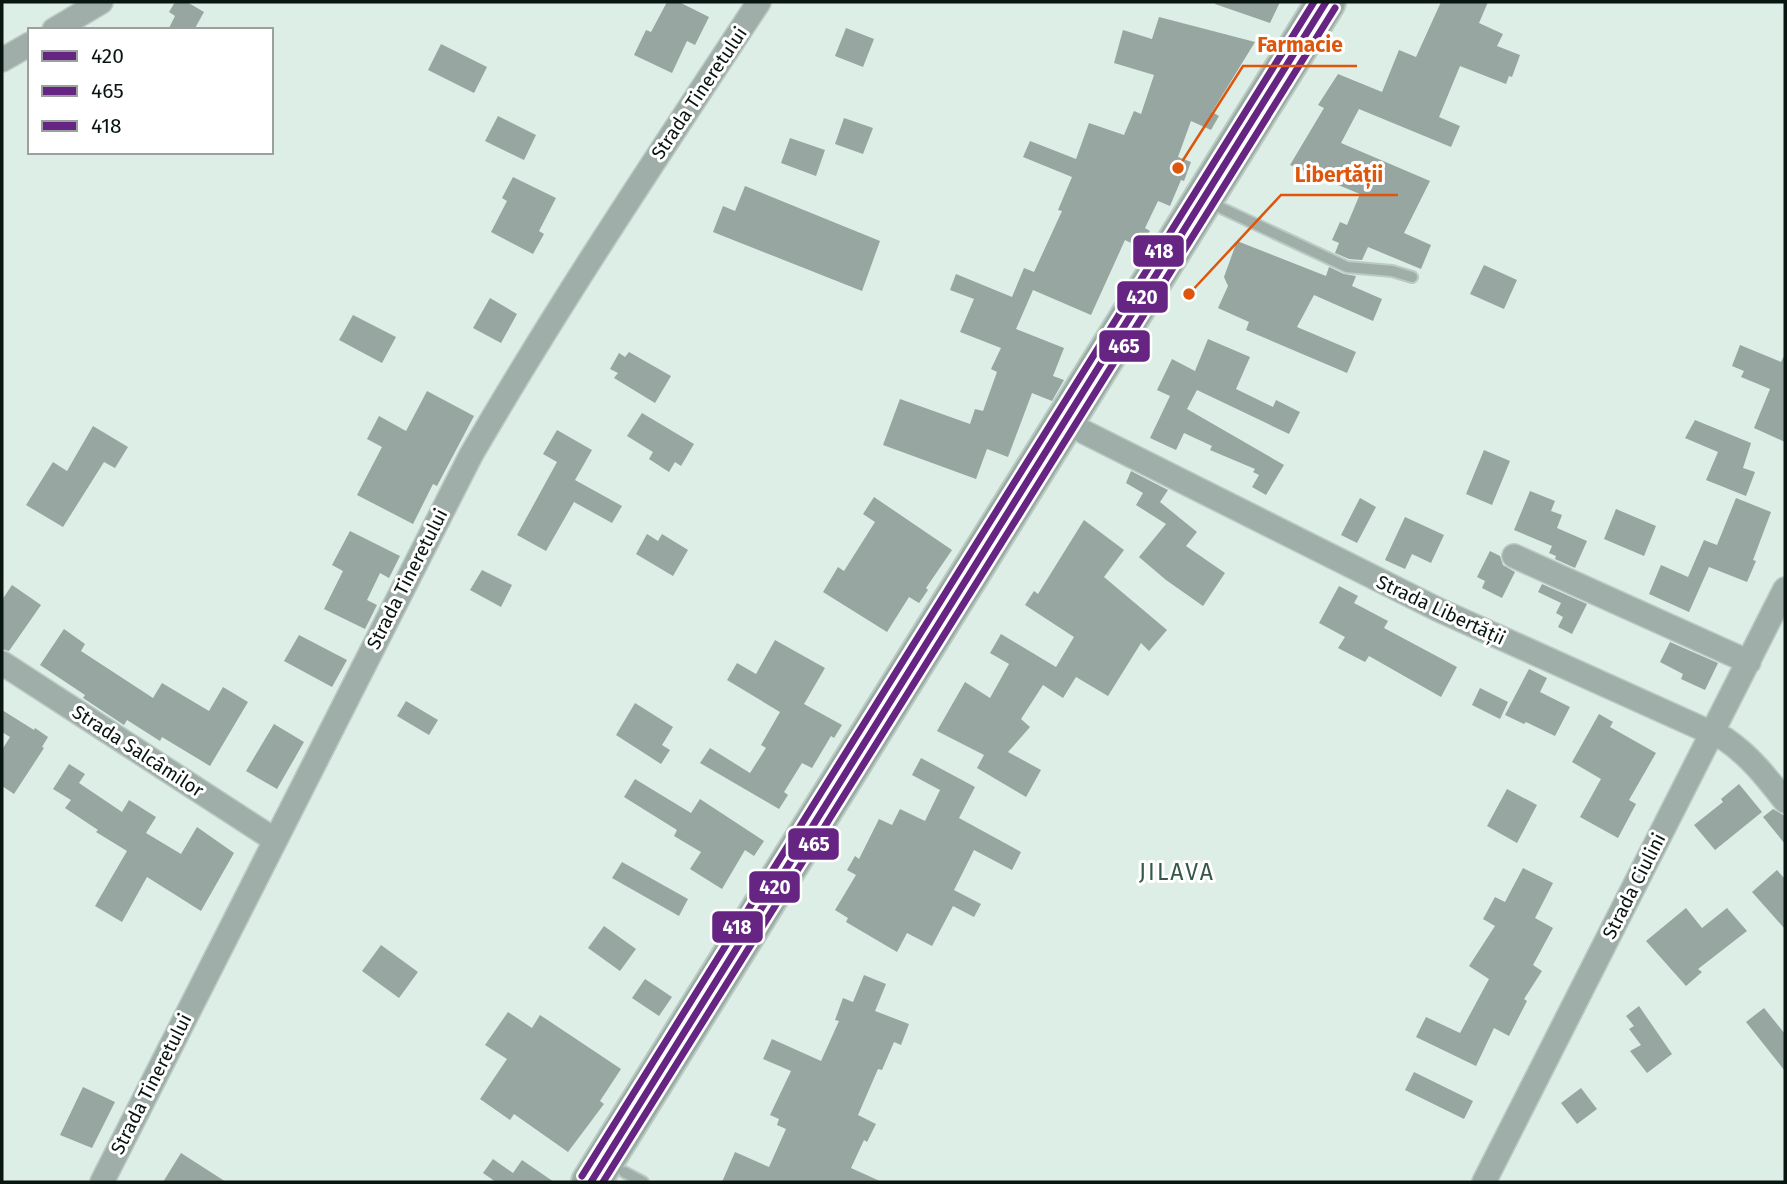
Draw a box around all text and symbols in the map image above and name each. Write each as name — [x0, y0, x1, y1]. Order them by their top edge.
street label: Strada Tineretului — [646, 22, 752, 164]
callout: Farmacie — [1243, 24, 1357, 66]
legend — [28, 28, 273, 154]
text: Farmacie — [1257, 32, 1343, 58]
text: 420 — [91, 43, 124, 69]
text: 465 — [91, 78, 124, 104]
text: 418 — [91, 113, 122, 139]
callout: Libertății — [1281, 153, 1398, 195]
text: Libertății — [1295, 162, 1383, 189]
line badge: 418 — [1132, 234, 1185, 268]
text: 418 — [1144, 240, 1174, 263]
line badge: 420 — [1116, 280, 1169, 314]
text: 420 — [1126, 286, 1158, 309]
line badge: 465 — [1098, 329, 1151, 363]
text: 465 — [1108, 335, 1140, 358]
street label: Strada Tineretului — [362, 505, 452, 653]
street label: Strada Libertății — [1373, 570, 1509, 651]
street label: Strada Salcâmilor — [68, 700, 208, 802]
line badge: 465 — [787, 827, 840, 861]
street label: Strada Ciulini — [1598, 829, 1670, 943]
text: 465 — [798, 833, 830, 856]
district label: JILAVA — [1139, 858, 1215, 886]
line badge: 420 — [748, 870, 801, 904]
text: 420 — [759, 876, 791, 899]
line badge: 418 — [711, 910, 764, 944]
text: 418 — [722, 916, 752, 939]
street label: Strada Tineretului — [106, 1010, 196, 1158]

